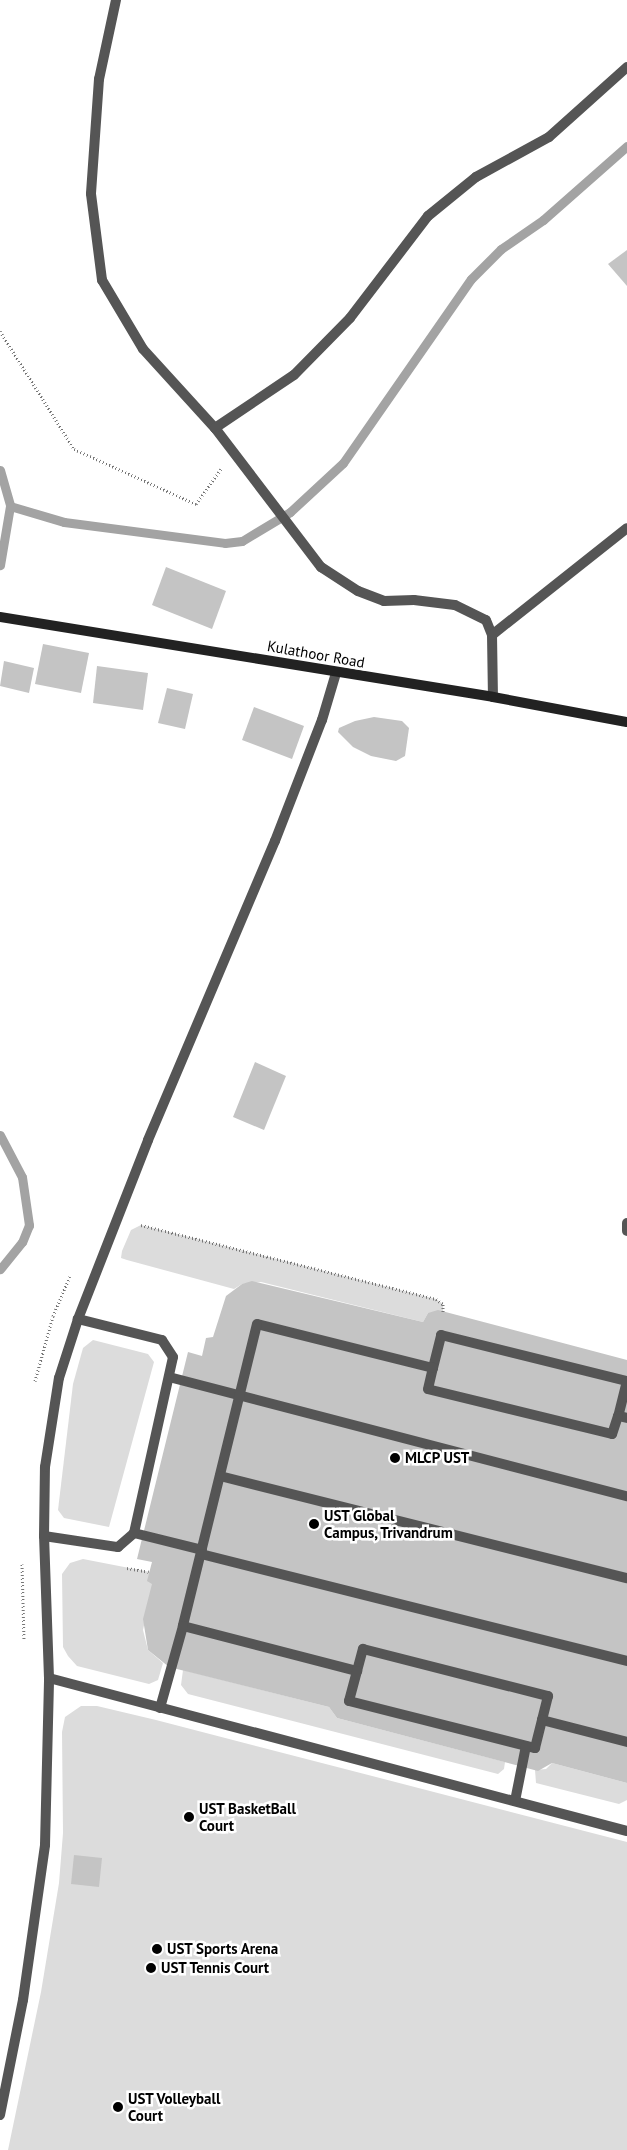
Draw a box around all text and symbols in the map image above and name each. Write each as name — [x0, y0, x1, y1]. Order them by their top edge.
street label: Kulathoor Road — [266, 637, 366, 671]
place label: MLCP UST — [405, 1449, 470, 1467]
marker: MLCP UST — [389, 1452, 401, 1464]
place label: UST Global Campus, Trivandrum — [324, 1506, 454, 1541]
marker: UST Global Campus, Trivandrum — [308, 1518, 320, 1530]
place label: UST BasketBall Court — [199, 1799, 296, 1834]
marker: UST BasketBall Court — [183, 1811, 195, 1823]
place label: UST Sports Arena — [167, 1940, 279, 1958]
marker: UST Sports Arena — [151, 1943, 163, 1955]
place label: UST Tennis Court — [161, 1959, 270, 1977]
marker: UST Tennis Court — [145, 1962, 157, 1974]
place label: UST Volleyball Court — [128, 2089, 221, 2124]
marker: UST Volleyball Court — [112, 2101, 124, 2113]

